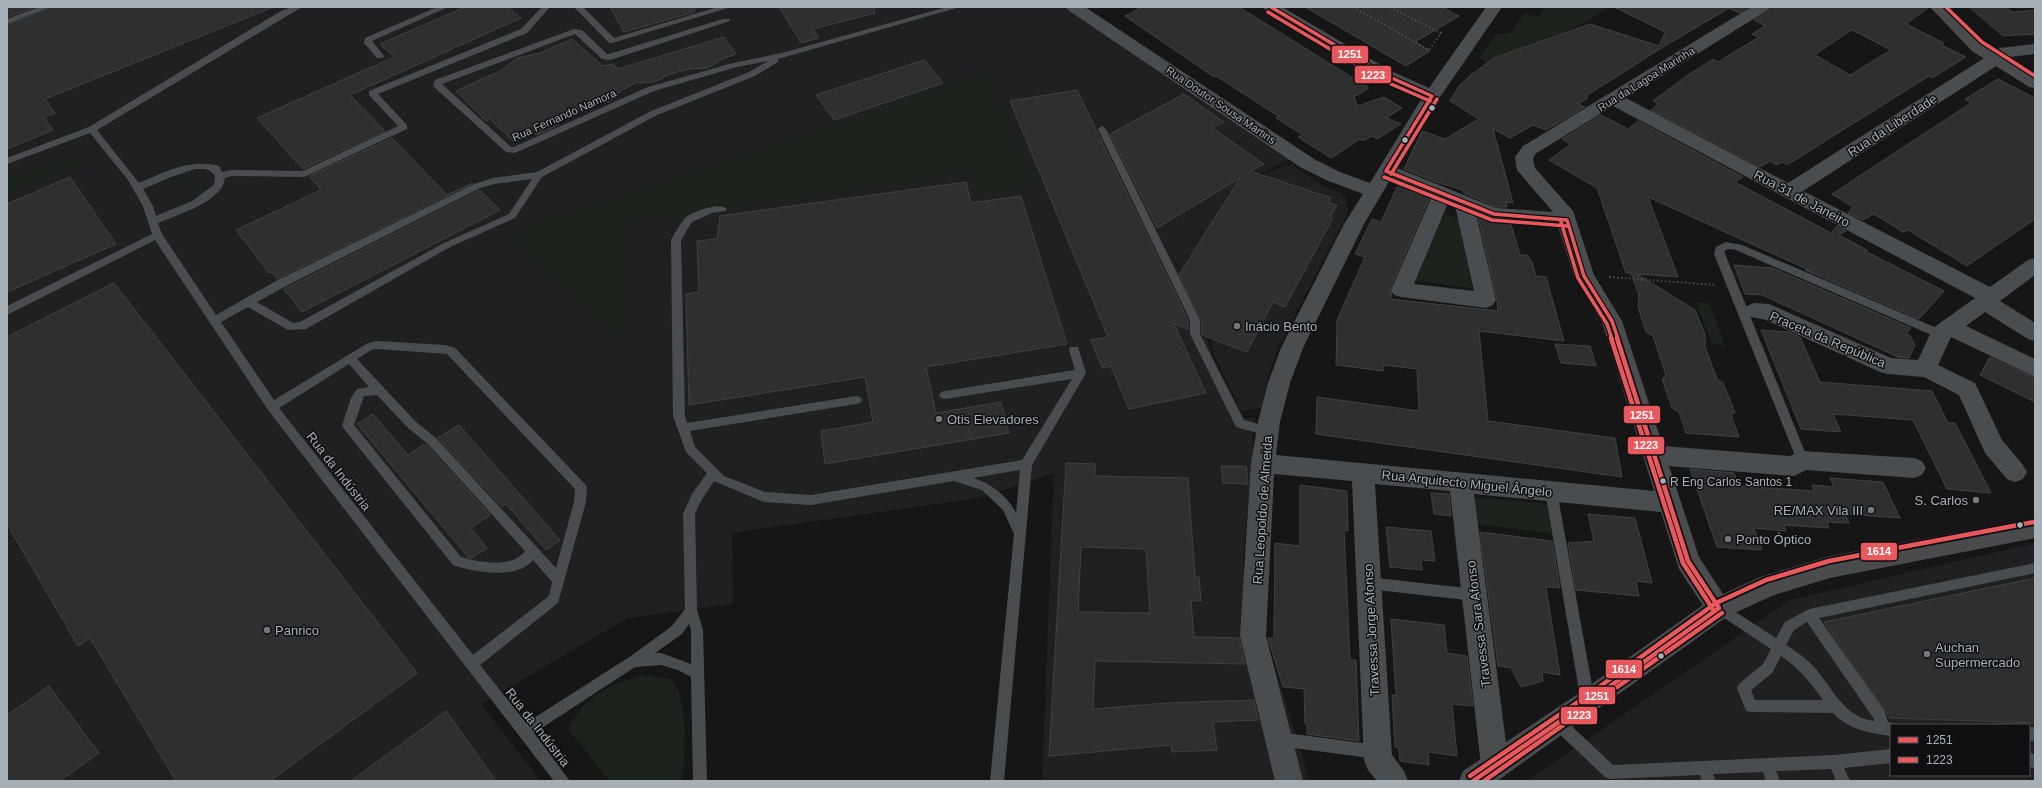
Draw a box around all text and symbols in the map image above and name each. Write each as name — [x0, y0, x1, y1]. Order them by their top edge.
street label: Rua da Lagoa Marinha — [1595, 44, 1697, 114]
line badge: 1251 — [1331, 45, 1369, 64]
text: 1251 — [1338, 48, 1362, 60]
street label: Rua Doutor Sousa Martins — [1164, 64, 1278, 146]
line badge: 1223 — [1354, 65, 1392, 84]
text: 1223 — [1361, 69, 1385, 81]
street label: Rua Fernando Namora — [510, 86, 619, 143]
street label: Rua da Liberdade — [1845, 91, 1940, 160]
unlabelled marker — [1427, 103, 1437, 113]
unlabelled marker — [1400, 135, 1410, 145]
street label: Rua 31 de Janeiro — [1751, 167, 1852, 230]
street label: Praceta da República — [1768, 308, 1889, 371]
place label: Inácio Bento — [1245, 319, 1317, 334]
marker: Inácio Bento — [1232, 321, 1242, 331]
line badge: 1251 — [1623, 405, 1661, 424]
text: 1251 — [1630, 409, 1654, 421]
place label: Otis Elevadores — [947, 412, 1039, 427]
marker: Otis Elevadores — [934, 414, 944, 424]
street label: Rua da Indústria — [303, 429, 374, 514]
street label: Rua Leopoldo de Almeida — [1250, 434, 1275, 585]
line badge: 1223 — [1627, 436, 1665, 455]
text: 1223 — [1634, 439, 1658, 451]
street label: Rua Arquitecto Miguel Ângelo — [1381, 467, 1553, 500]
place label: R Eng Carlos Santos 1 — [1670, 475, 1792, 489]
marker: R Eng Carlos Santos 1 — [1658, 476, 1668, 486]
place label: S. Carlos — [1915, 493, 1968, 508]
marker: S. Carlos — [1971, 495, 1981, 505]
place label: RE/MAX Vila III — [1774, 503, 1863, 518]
marker: RE/MAX Vila III — [1866, 505, 1876, 515]
unlabelled marker — [2015, 520, 2025, 530]
place label: Ponto Óptico — [1736, 532, 1811, 547]
marker: Ponto Óptico — [1723, 534, 1733, 544]
line badge: 1614 — [1860, 542, 1898, 561]
text: 1614 — [1867, 545, 1892, 557]
street label: Travessa Sara Afonso — [1463, 560, 1494, 688]
street label: Travessa Jorge Afonso — [1361, 563, 1382, 697]
place label: Panrico — [275, 623, 319, 638]
marker: Panrico — [262, 625, 272, 635]
place label: Auchan Supermercado — [1935, 640, 2020, 670]
marker: Auchan Supermercado — [1922, 649, 1932, 659]
unlabelled marker — [1656, 651, 1666, 661]
line badge: 1614 — [1605, 659, 1643, 679]
text: 1614 — [1612, 663, 1637, 675]
street label: Rua da Indústria — [502, 685, 573, 770]
line badge: 1251 — [1578, 686, 1616, 705]
text: 1251 — [1585, 690, 1609, 702]
line badge: 1223 — [1560, 706, 1598, 725]
text: 1223 — [1567, 709, 1591, 721]
legend — [1890, 724, 2030, 776]
text: 1251 — [1926, 733, 1953, 747]
text: 1223 — [1926, 753, 1953, 767]

